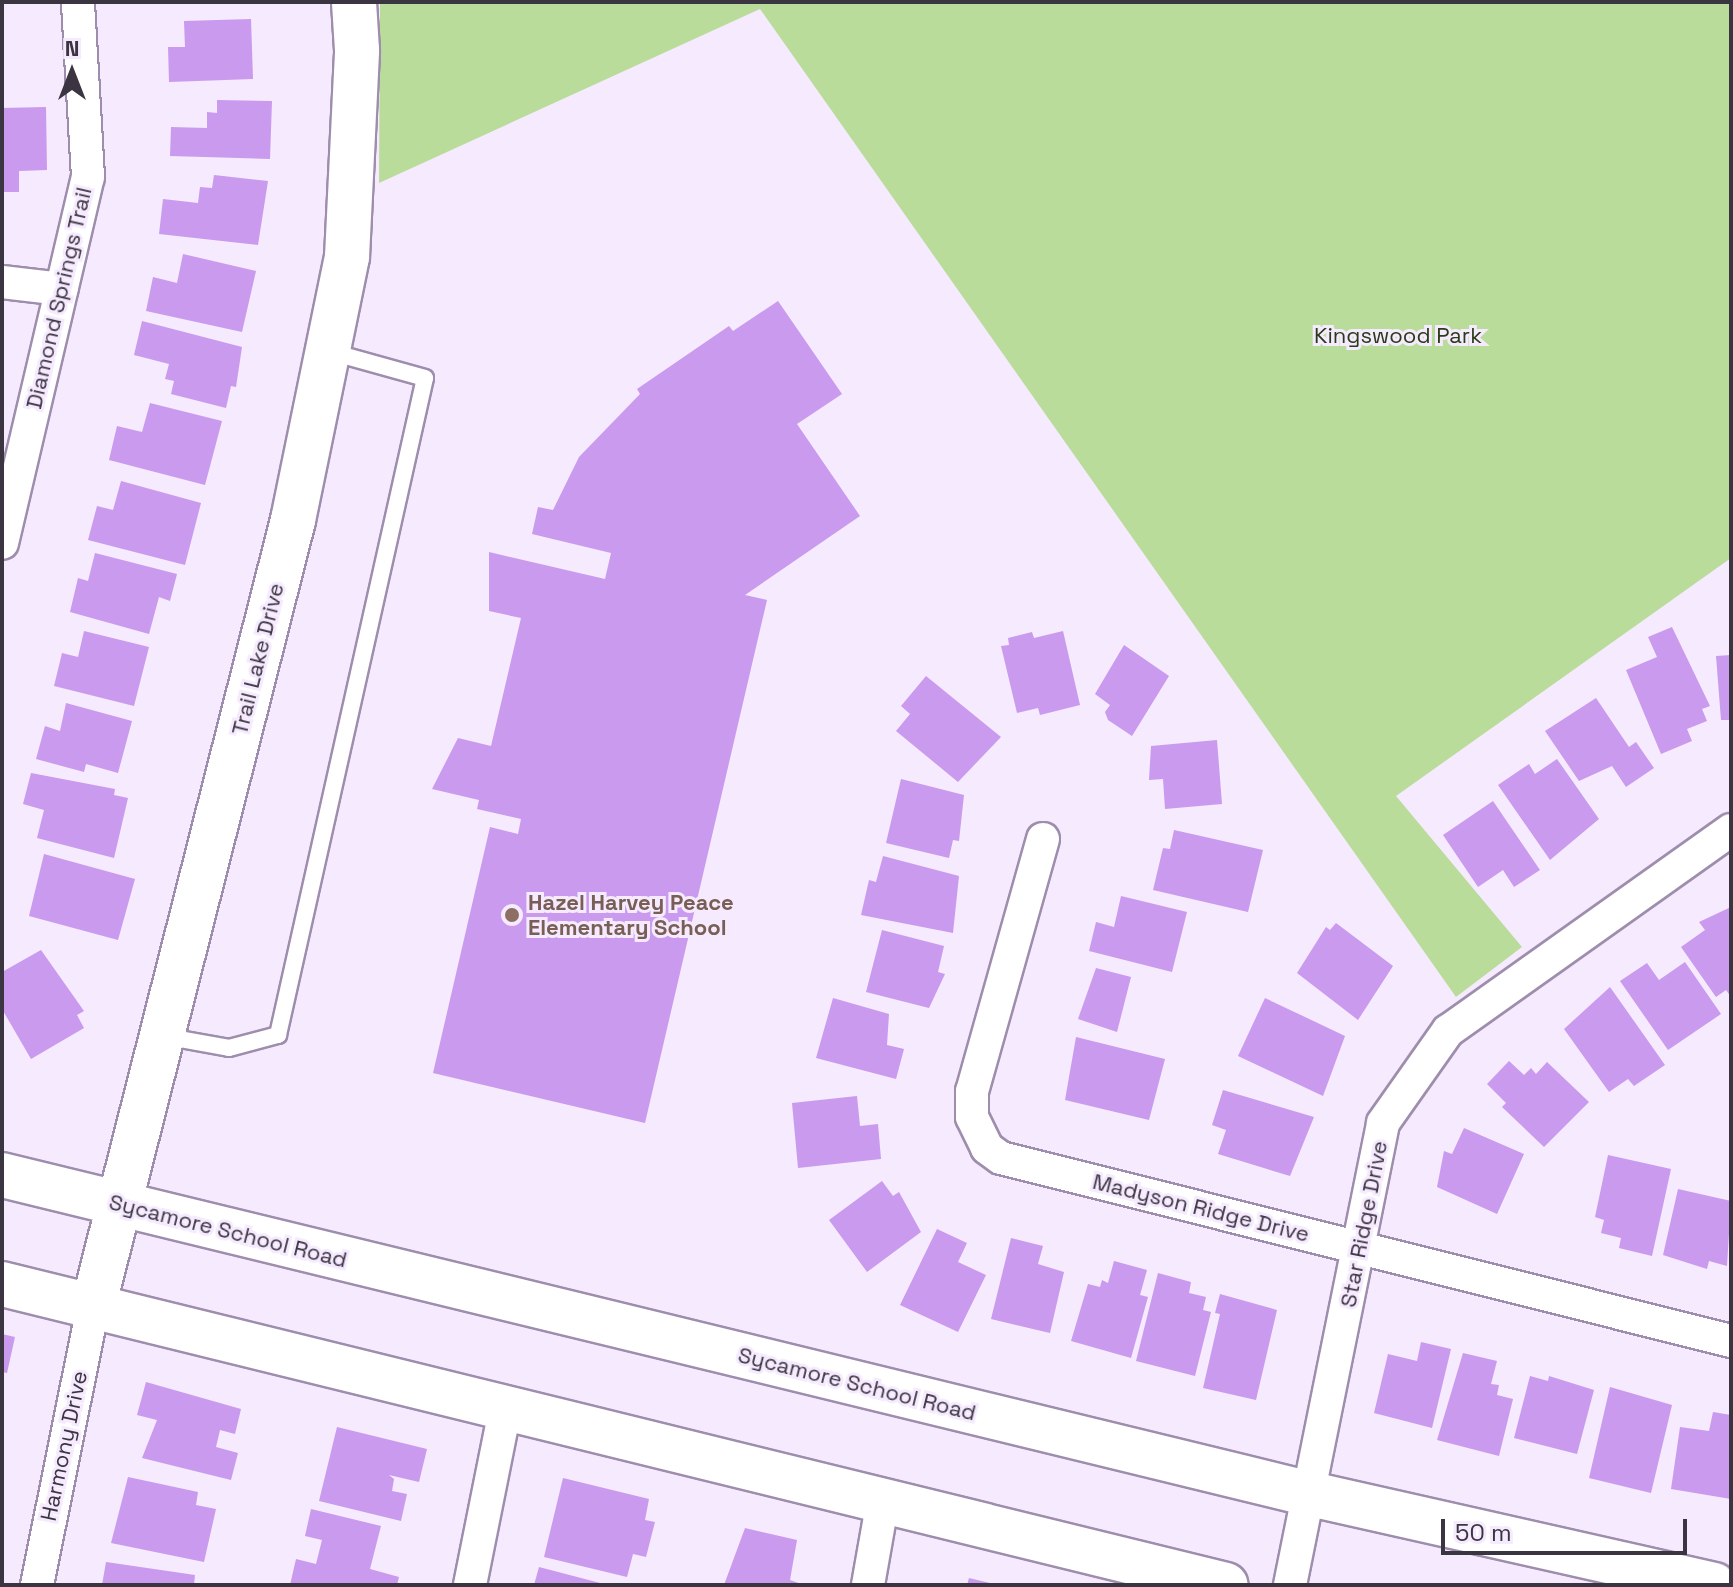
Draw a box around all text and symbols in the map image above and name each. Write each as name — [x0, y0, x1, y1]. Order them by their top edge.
north arrow — [32, 32, 112, 112]
text: N — [65, 34, 79, 62]
street label: Diamond Springs Trail — [21, 184, 97, 412]
park label: Kingswood Park — [1314, 323, 1482, 349]
street label: Trail Lake Drive — [226, 580, 290, 738]
place label: Hazel Harvey Peace Elementary School — [528, 889, 734, 940]
marker: Hazel Harvey Peace Elementary School — [503, 906, 521, 924]
street label: Star Ridge Drive — [1335, 1138, 1393, 1310]
street label: Madyson Ridge Drive — [1090, 1168, 1312, 1248]
street label: Sycamore School Road — [106, 1189, 350, 1273]
street label: Sycamore School Road — [735, 1342, 979, 1426]
street label: Harmony Drive — [35, 1368, 93, 1524]
scale bar — [1445, 1503, 1691, 1553]
text: 50 m — [1455, 1517, 1512, 1548]

